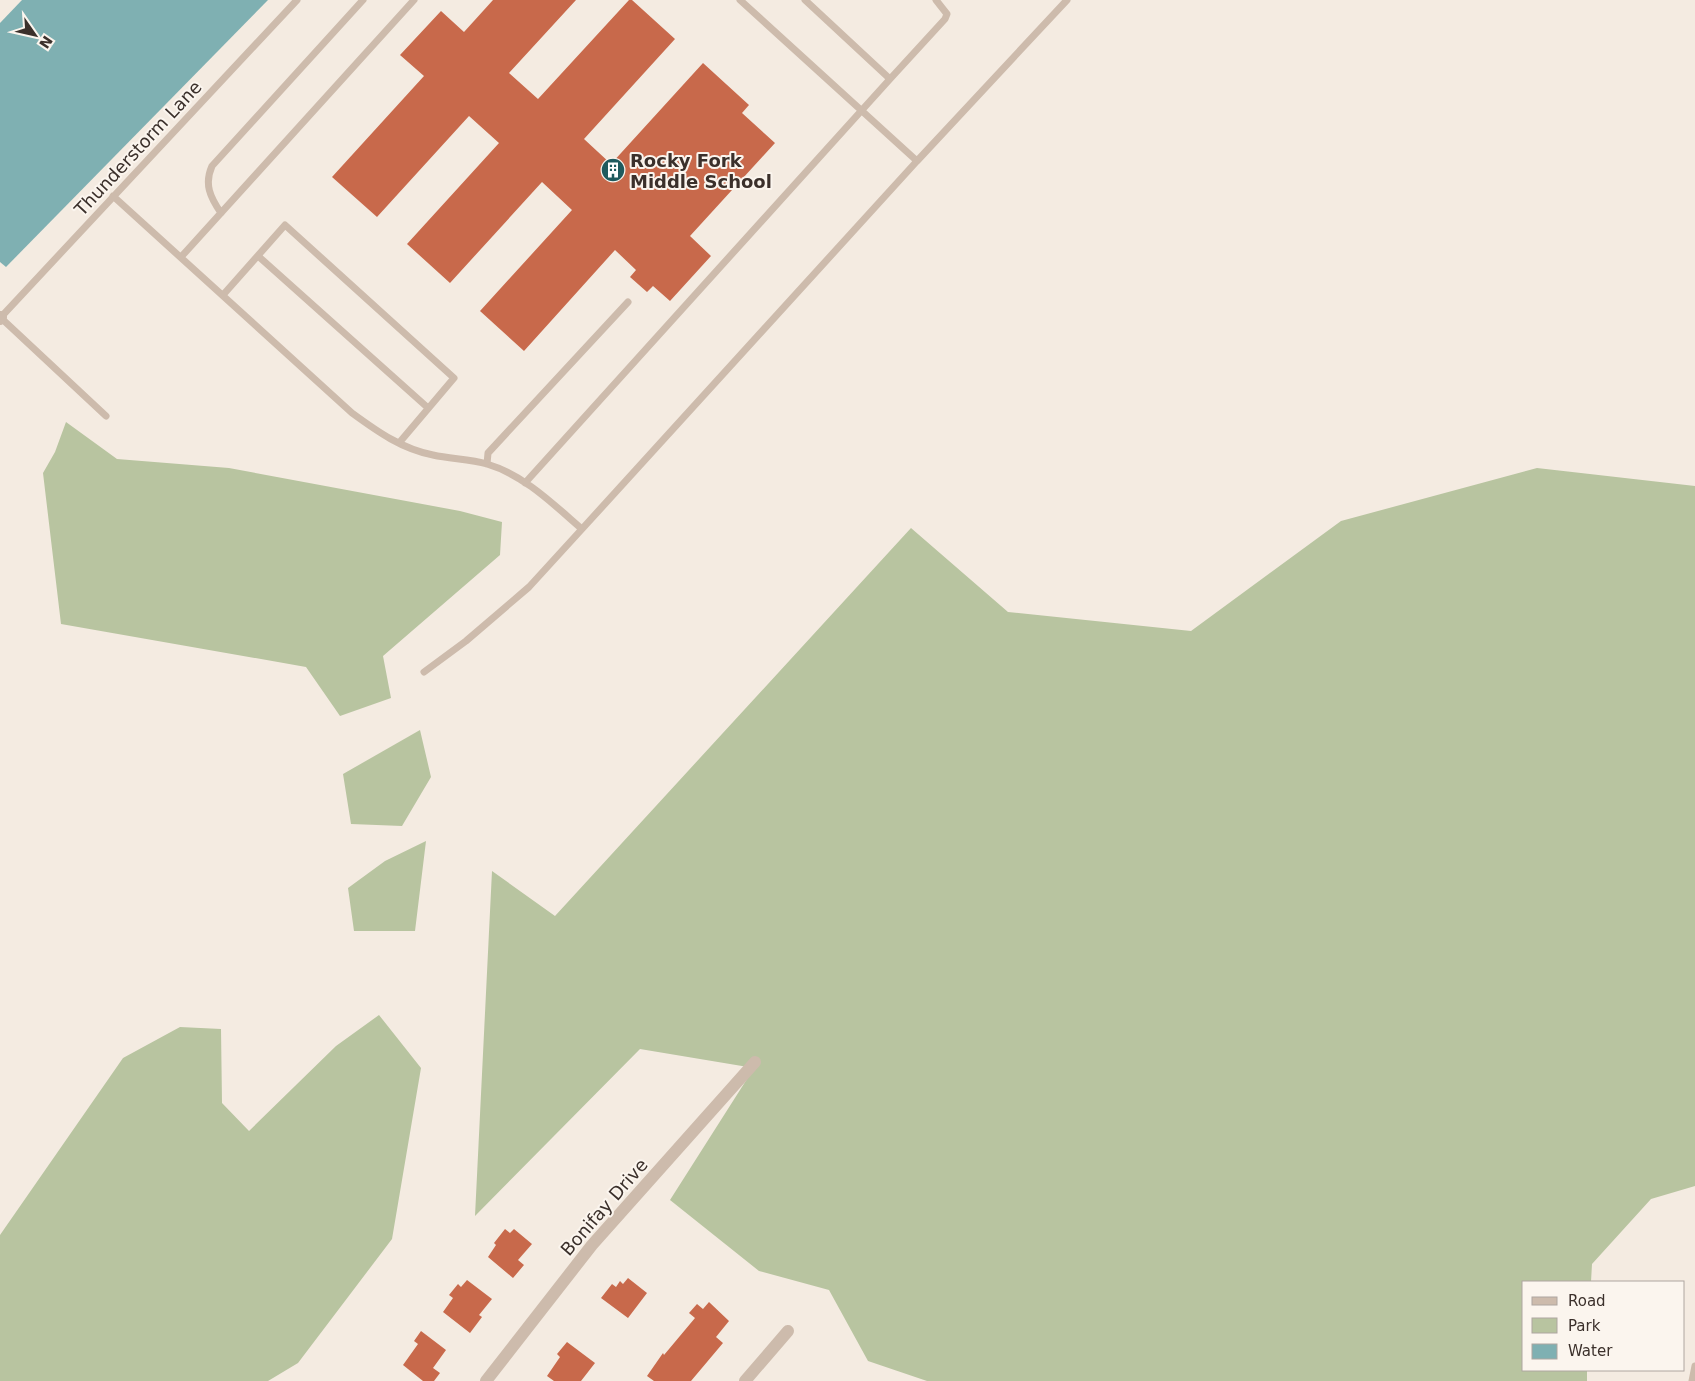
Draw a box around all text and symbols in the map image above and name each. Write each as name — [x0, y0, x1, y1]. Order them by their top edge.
north arrow — [10, 10, 60, 60]
text: N — [36, 33, 56, 52]
street label: Thunderstorm Lane — [69, 76, 206, 220]
place label: Rocky Fork Middle School — [630, 150, 772, 192]
building icon: Rocky Fork Middle School — [600, 157, 626, 183]
street label: Bonifay Drive — [556, 1154, 652, 1260]
legend — [1522, 1281, 1685, 1371]
text: Road — [1568, 1292, 1606, 1310]
text: Park — [1568, 1317, 1601, 1335]
text: Water — [1568, 1342, 1613, 1360]

